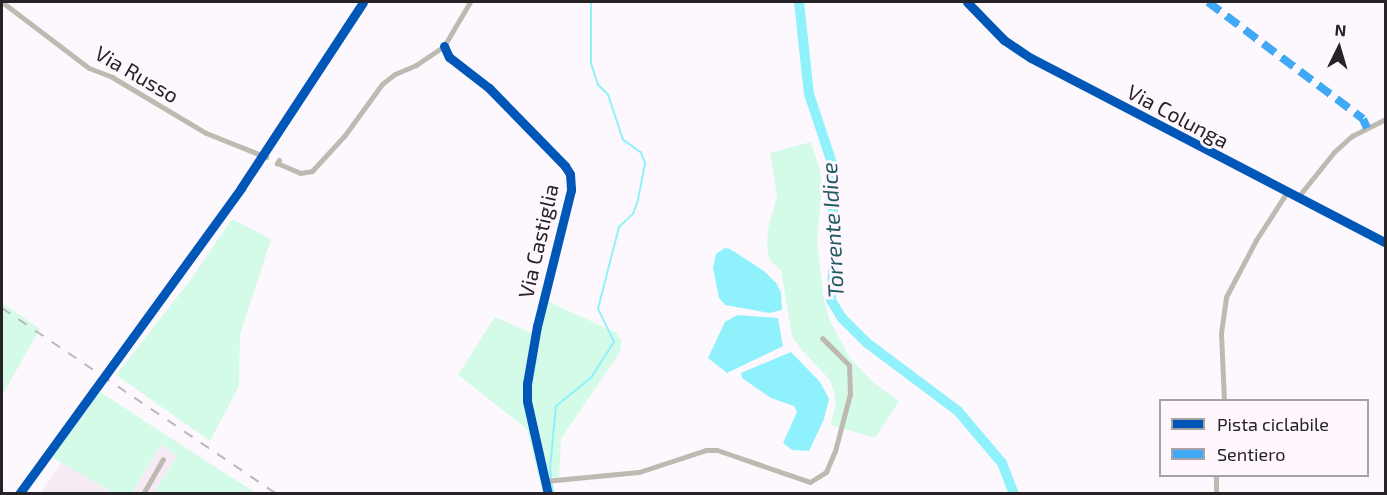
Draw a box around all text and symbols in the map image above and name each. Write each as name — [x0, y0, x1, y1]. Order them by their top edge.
north arrow — [1309, 18, 1369, 78]
text: N — [1334, 20, 1347, 40]
street label: Via Russo — [91, 40, 183, 108]
street label: Via Colunga — [1123, 79, 1233, 153]
water label: Torrente Idice — [815, 162, 849, 298]
street label: Via Castiglia — [513, 182, 563, 300]
legend — [1159, 399, 1369, 477]
text: Pista ciclabile — [1217, 413, 1329, 435]
text: Sentiero — [1217, 443, 1285, 465]

